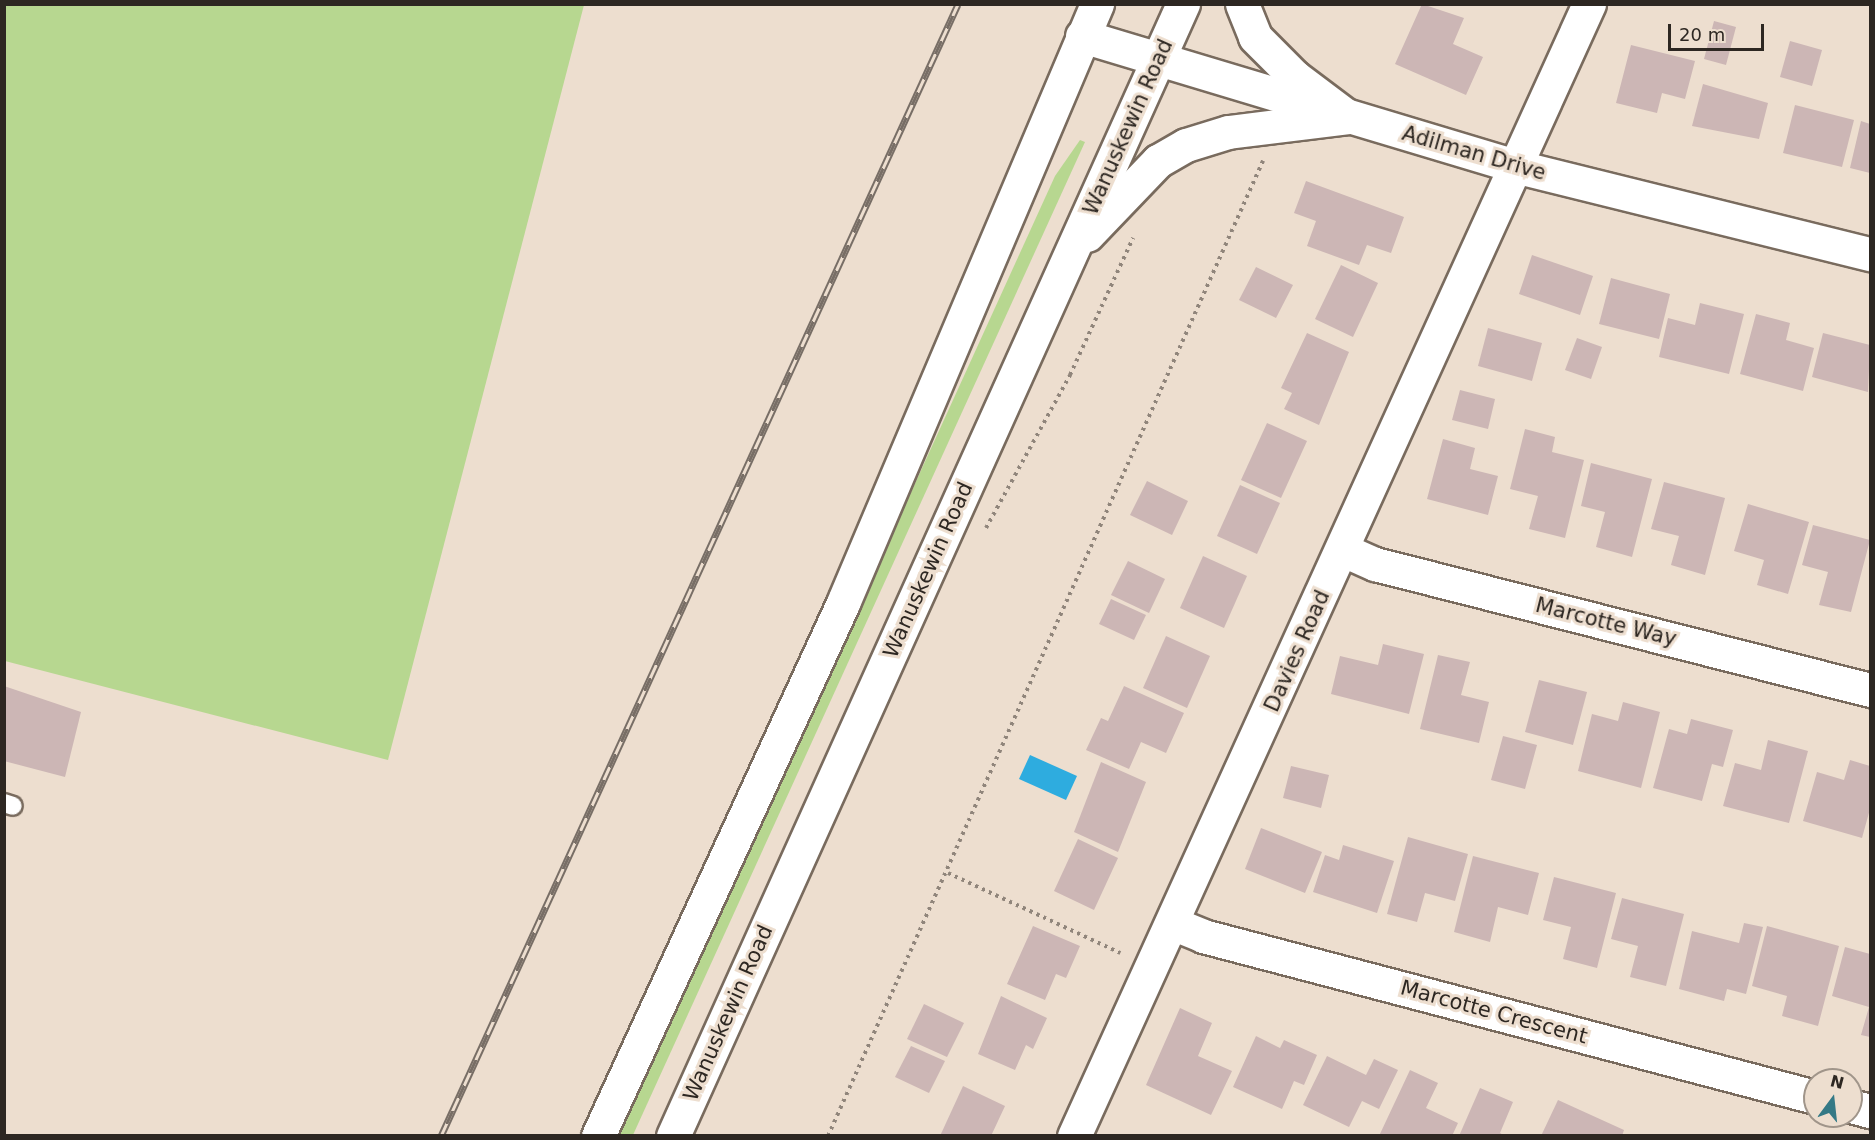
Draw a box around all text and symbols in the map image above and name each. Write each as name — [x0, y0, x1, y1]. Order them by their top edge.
scale bar — [1671, 12, 1767, 50]
text: 20 m — [1679, 24, 1725, 45]
street label: Wanuskewin Road — [1078, 35, 1178, 219]
street label: Adilman Drive — [1399, 120, 1549, 186]
street label: Wanuskewin Road — [878, 478, 978, 662]
street label: Davies Road — [1259, 586, 1335, 716]
street label: Marcotte Way — [1533, 592, 1679, 652]
street label: Wanuskewin Road — [678, 921, 778, 1105]
street label: Marcotte Crescent — [1398, 975, 1590, 1049]
north arrow — [1803, 1068, 1863, 1128]
text: N — [1828, 1071, 1846, 1093]

